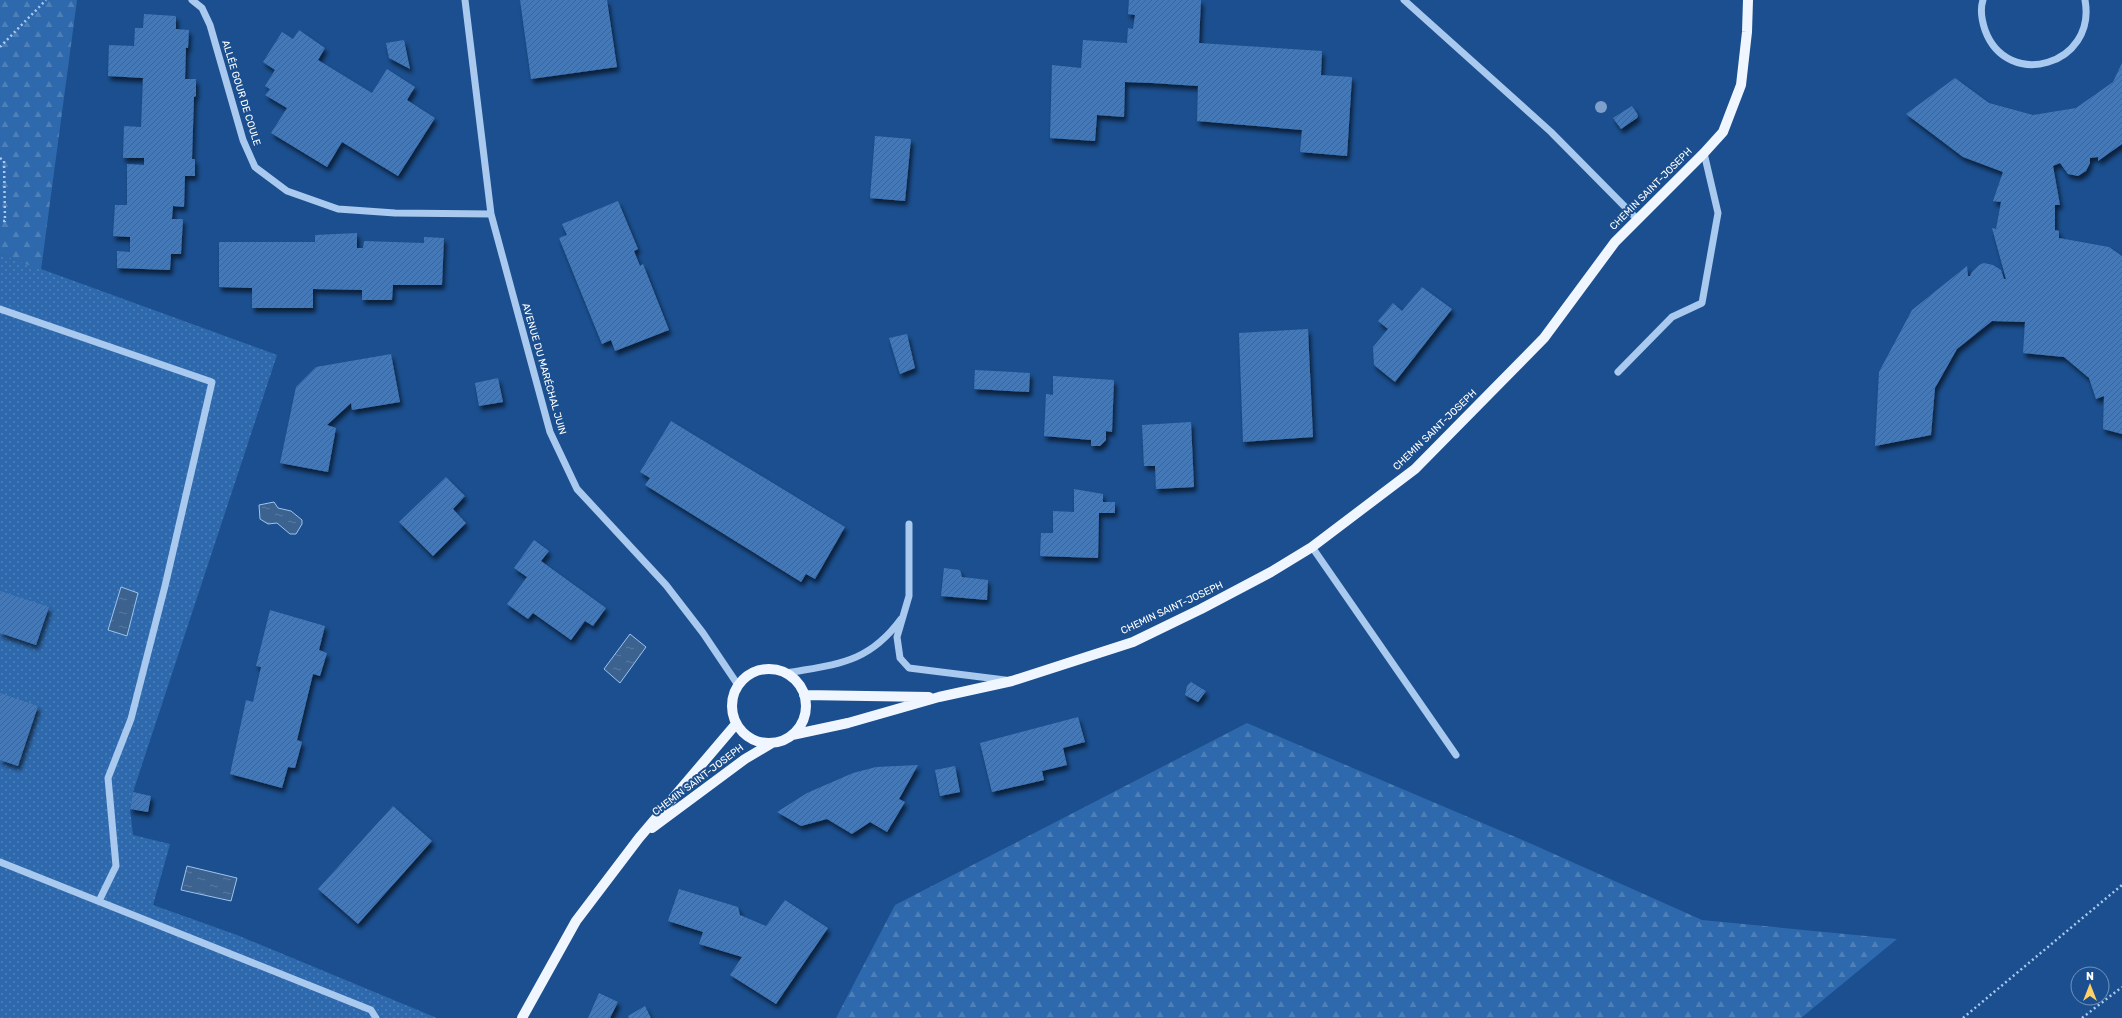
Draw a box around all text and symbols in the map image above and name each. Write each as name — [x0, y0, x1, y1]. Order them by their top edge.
street label: ALLÉE GOUR DE COULE — [219, 39, 263, 147]
street label: CHEMIN SAINT-JOSEPH — [1607, 145, 1695, 233]
street label: AVENUE DU MARÉCHAL JUIN — [519, 302, 569, 436]
street label: CHEMIN SAINT-JOSEPH — [1391, 387, 1479, 473]
street label: CHEMIN SAINT-JOSEPH — [1119, 579, 1225, 637]
street label: CHEMIN SAINT-JOSEPH — [650, 742, 746, 818]
north arrow — [2070, 966, 2110, 1006]
text: N — [2086, 970, 2094, 983]

